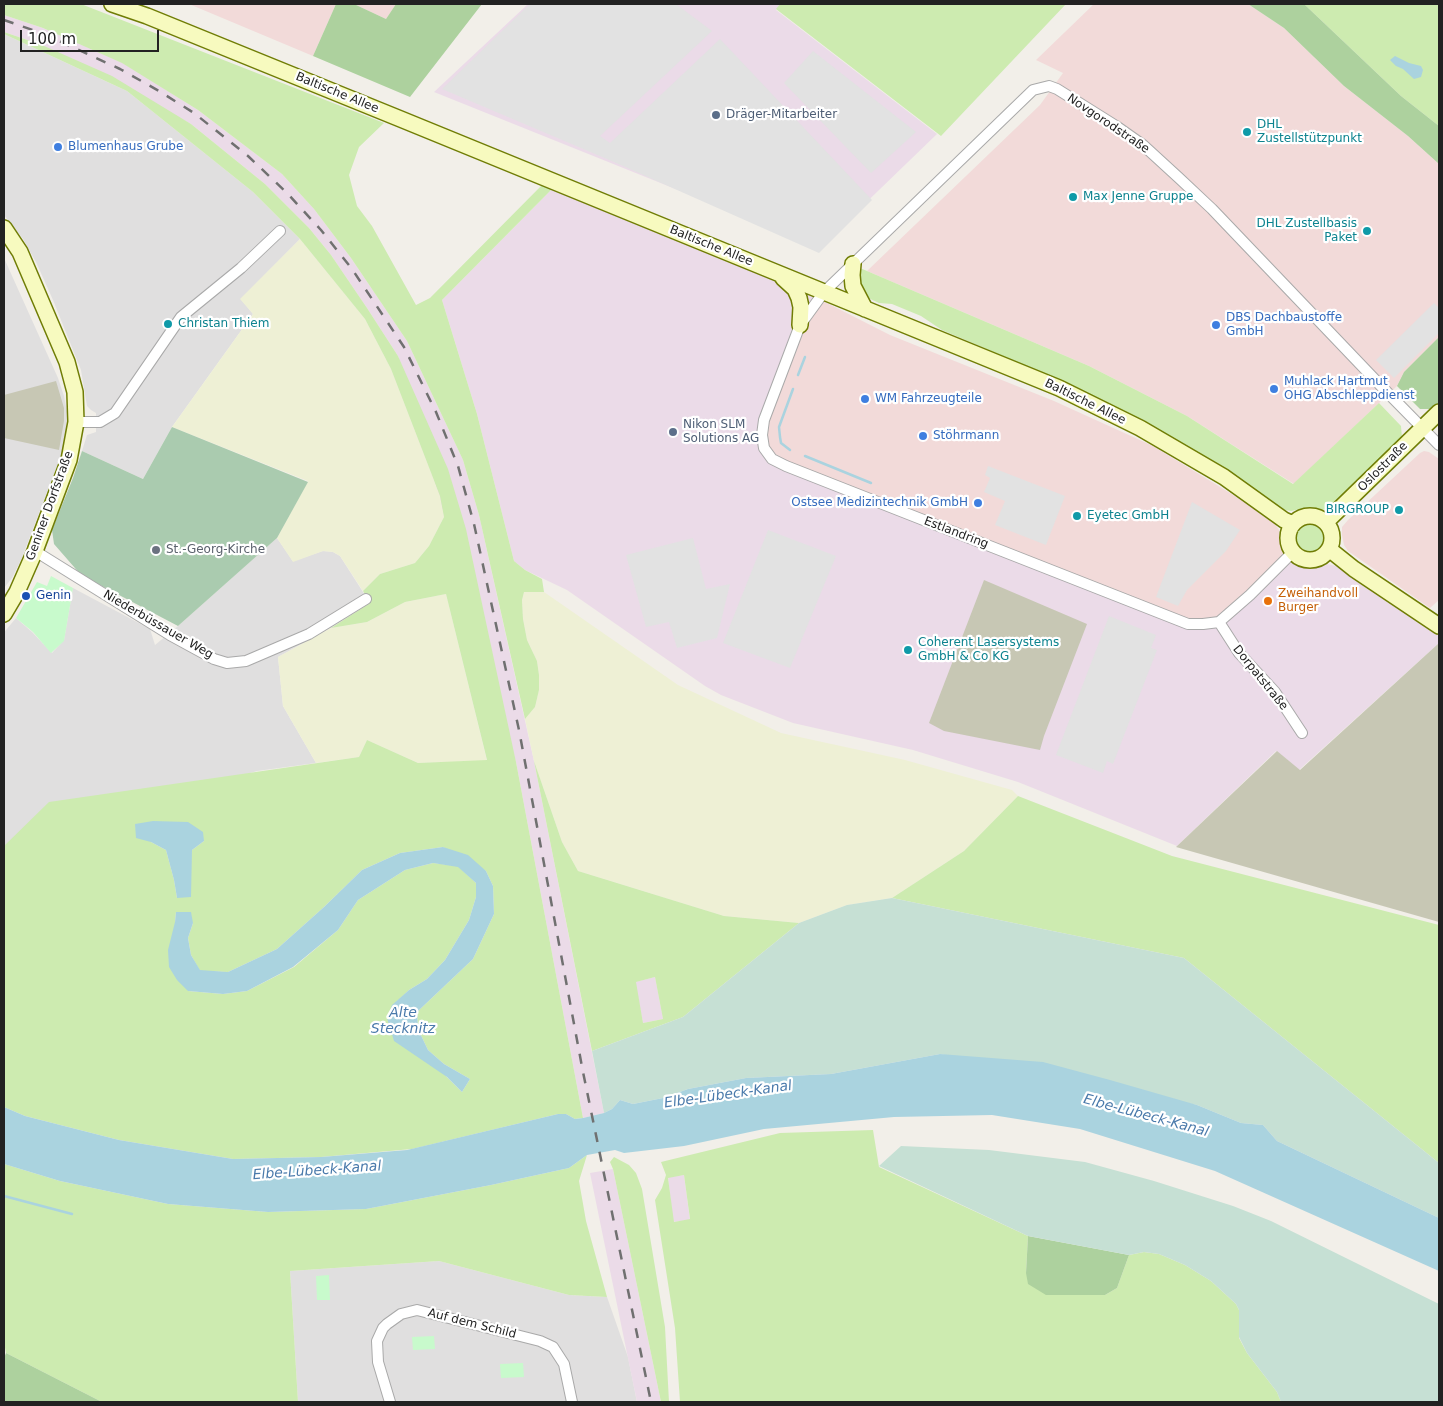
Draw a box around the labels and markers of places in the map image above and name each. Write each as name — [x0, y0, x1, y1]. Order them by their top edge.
place label: Dräger-Mitarbeiter — [726, 108, 837, 122]
marker: Dräger-Mitarbeiter — [710, 109, 722, 121]
place label: DHL Zustellstützpunkt — [1257, 118, 1362, 146]
marker: DHL Zustellstützpunkt — [1241, 126, 1253, 138]
place label: Blumenhaus Grube — [68, 140, 183, 154]
marker: Blumenhaus Grube — [52, 141, 64, 153]
place label: Max Jenne Gruppe — [1083, 190, 1193, 204]
marker: Max Jenne Gruppe — [1067, 191, 1079, 203]
place label: DHL Zustellbasis Paket — [1257, 217, 1357, 245]
marker: DHL Zustellbasis Paket — [1361, 225, 1373, 237]
place label: DBS Dachbaustoffe GmbH — [1226, 311, 1342, 339]
place label: Christan Thiem — [178, 317, 269, 331]
marker: Christan Thiem — [162, 318, 174, 330]
marker: DBS Dachbaustoffe GmbH — [1210, 319, 1222, 331]
place label: Muhlack Hartmut OHG Abschleppdienst — [1284, 375, 1415, 403]
marker: Muhlack Hartmut OHG Abschleppdienst — [1268, 383, 1280, 395]
place label: WM Fahrzeugteile — [875, 392, 982, 406]
marker: WM Fahrzeugteile — [859, 393, 871, 405]
place label: Nikon SLM Solutions AG — [683, 418, 759, 446]
marker: Nikon SLM Solutions AG — [667, 426, 679, 438]
place label: Stöhrmann — [933, 429, 999, 443]
marker: Stöhrmann — [917, 430, 929, 442]
place label: Ostsee Medizintechnik GmbH — [791, 496, 968, 510]
marker: Ostsee Medizintechnik GmbH — [972, 497, 984, 509]
place label: BIRGROUP — [1326, 503, 1389, 517]
marker: BIRGROUP — [1393, 504, 1405, 516]
place label: Eyetec GmbH — [1087, 509, 1169, 523]
marker: Eyetec GmbH — [1071, 510, 1083, 522]
place label: St.-Georg-Kirche — [166, 543, 265, 557]
marker: St.-Georg-Kirche — [150, 544, 162, 556]
place label: Zweihandvoll Burger — [1278, 587, 1358, 615]
place label: Genin — [36, 589, 71, 603]
marker: Genin — [20, 590, 32, 602]
marker: Zweihandvoll Burger — [1262, 595, 1274, 607]
place label: Coherent Lasersystems GmbH & Co KG — [918, 636, 1059, 664]
marker: Coherent Lasersystems GmbH & Co KG — [902, 644, 914, 656]

